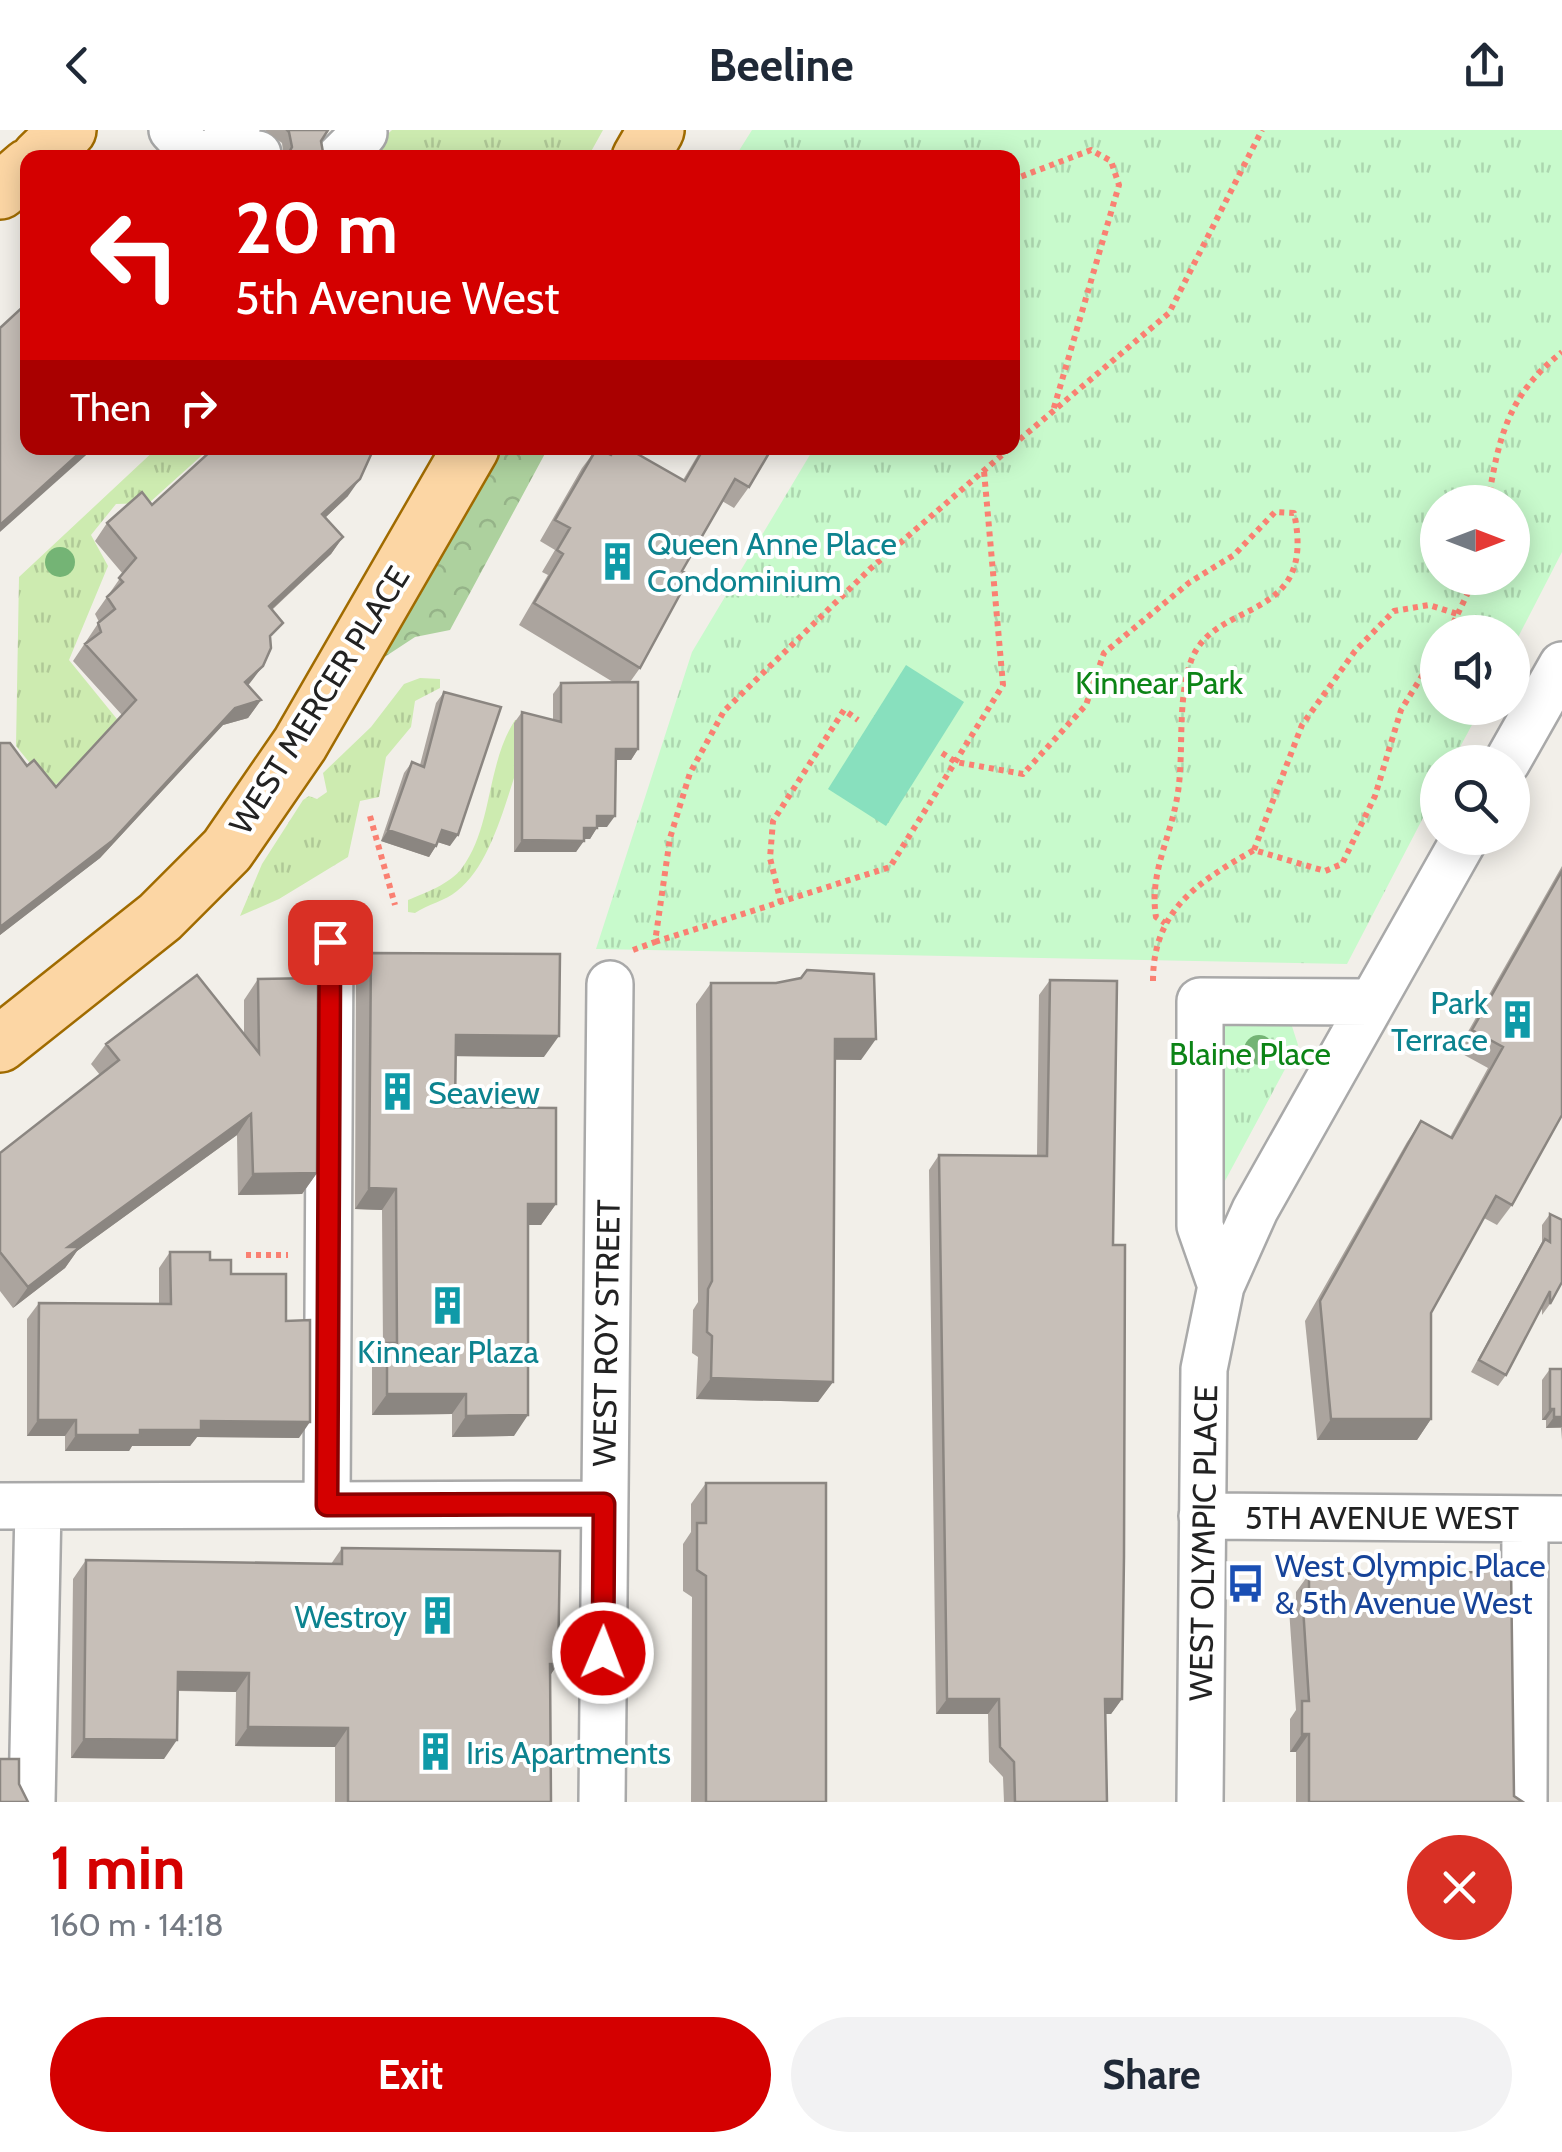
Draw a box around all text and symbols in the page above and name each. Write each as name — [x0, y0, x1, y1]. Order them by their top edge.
icon: back — [50, 38, 105, 93]
text: Beeline — [708, 38, 854, 92]
icon: share — [1457, 38, 1512, 93]
text: 20 m — [235, 185, 398, 271]
icon: left — [70, 190, 200, 320]
text: 5th Avenue West — [235, 271, 560, 325]
icon: right — [171, 380, 226, 435]
text: Then — [70, 384, 151, 431]
north arrow — [1420, 485, 1530, 595]
map controls — [1420, 485, 1530, 855]
place label: Queen Anne Place Condominium — [647, 524, 897, 600]
building icon: Queen Anne Place Condominium — [596, 540, 638, 582]
street label: WEST MERCER PLACE — [221, 559, 417, 841]
button: sound — [1420, 615, 1530, 725]
park label: Kinnear Park — [1075, 663, 1244, 702]
button: search — [1420, 745, 1530, 855]
pin — [288, 900, 373, 985]
icon: arrive — [303, 915, 358, 970]
place label: Park Terrace — [1391, 983, 1489, 1059]
building icon: Park Terrace — [1497, 999, 1539, 1041]
park label: Blaine Place — [1169, 1034, 1331, 1073]
building icon: Seaview — [377, 1071, 419, 1113]
place label: Seaview — [428, 1073, 540, 1112]
street label: WEST ROY STREET — [584, 1199, 628, 1467]
building icon: Kinnear Plaza — [427, 1285, 469, 1327]
place label: Kinnear Plaza — [357, 1332, 540, 1371]
street label: WEST OLYMPIC PLACE — [1181, 1385, 1225, 1701]
street label: 5TH AVENUE WEST — [1245, 1498, 1519, 1537]
place label: West Olympic Place & 5th Avenue West — [1275, 1546, 1546, 1622]
bus stop icon: West Olympic Place & 5th Avenue West — [1224, 1562, 1266, 1604]
building icon: Westroy — [416, 1595, 458, 1637]
place label: Westroy — [294, 1597, 407, 1636]
position arrow — [551, 1601, 655, 1705]
building icon: Iris Apartments — [415, 1731, 457, 1773]
place label: Iris Apartments — [466, 1733, 671, 1772]
text: 1 min — [50, 1831, 185, 1904]
button: close — [1407, 1835, 1512, 1940]
text: 160 m · 14:18 — [50, 1905, 224, 1944]
button: Exit — [50, 2017, 771, 2132]
button: Share — [791, 2017, 1512, 2132]

